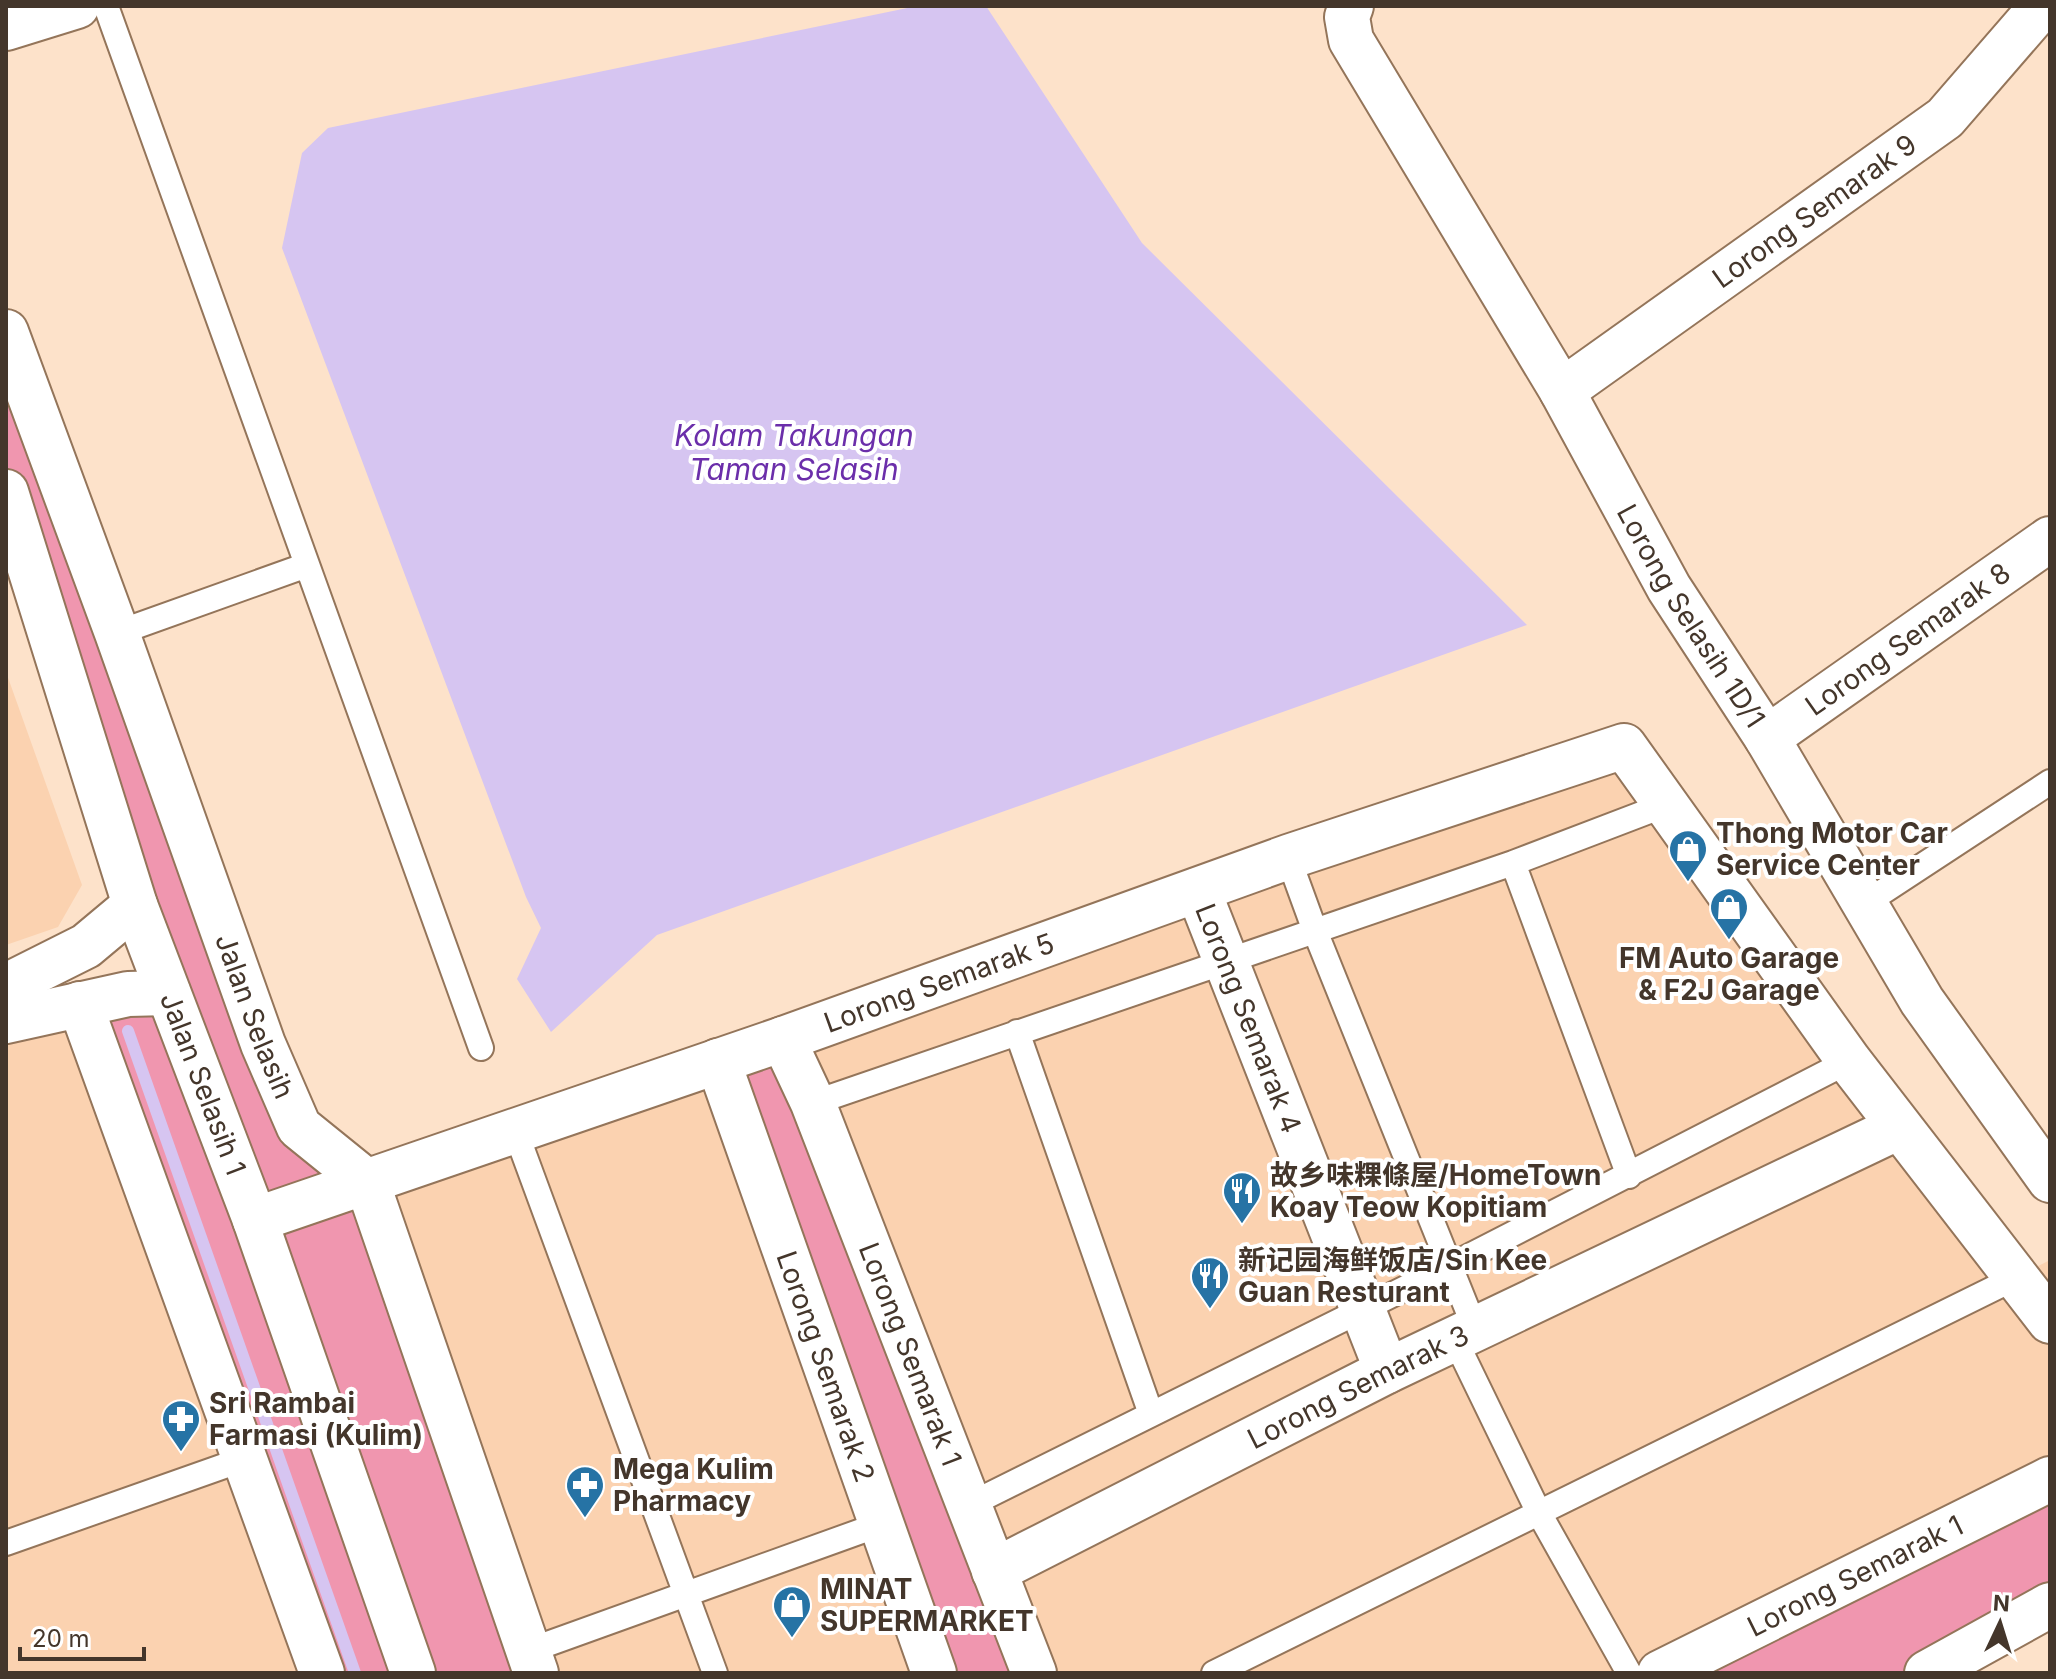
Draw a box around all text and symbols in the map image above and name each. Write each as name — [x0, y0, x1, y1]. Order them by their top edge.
street label: Lorong Semarak 9 — [1706, 127, 1923, 295]
water label: Kolam Takungan Taman Selasih — [674, 417, 914, 487]
street label: Lorong Selasih 1D/1 — [1610, 498, 1772, 734]
street label: Lorong Semarak 8 — [1799, 555, 2017, 723]
place label: Thong Motor Car Service Center — [1716, 816, 1948, 882]
shop icon: Thong Motor Car Service Center — [1667, 828, 1709, 883]
shop icon: FM Auto Garage & F2J Garage — [1708, 886, 1750, 941]
street label: Lorong Semarak 4 — [1188, 899, 1309, 1138]
street label: Lorong Semarak 5 — [819, 926, 1059, 1040]
street label: Jalan Selasih — [208, 929, 302, 1104]
place label: FM Auto Garage & F2J Garage — [1619, 941, 1839, 1007]
street label: Jalan Selasih 1 — [153, 988, 253, 1180]
place label: 故乡味粿條屋/HomeTown Koay Teow Kopitiam — [1270, 1158, 1602, 1224]
restaurant icon: 故乡味粿條屋/HomeTown Koay Teow Kopitiam — [1221, 1170, 1263, 1225]
street label: Lorong Semarak 1 — [852, 1238, 969, 1471]
place label: 新记园海鲜饭店/Sin Kee Guan Resturant — [1238, 1243, 1547, 1309]
street label: Lorong Semarak 2 — [769, 1247, 882, 1486]
restaurant icon: 新记园海鲜饭店/Sin Kee Guan Resturant — [1189, 1255, 1231, 1310]
street label: Lorong Semarak 3 — [1242, 1318, 1474, 1456]
place label: Sri Rambai Farmasi (Kulim) — [209, 1386, 423, 1452]
pharmacy icon: Sri Rambai Farmasi (Kulim) — [160, 1398, 202, 1453]
place label: Mega Kulim Pharmacy — [613, 1452, 774, 1518]
pharmacy icon: Mega Kulim Pharmacy — [564, 1464, 606, 1519]
street label: Lorong Semarak 1 — [1742, 1508, 1969, 1644]
place label: MINAT SUPERMARKET — [820, 1572, 1034, 1638]
north arrow — [1960, 1583, 2040, 1663]
shop icon: MINAT SUPERMARKET — [771, 1584, 813, 1639]
text: N — [1992, 1589, 2011, 1617]
scale bar — [20, 1611, 144, 1661]
text: 20 m — [32, 1624, 90, 1653]

